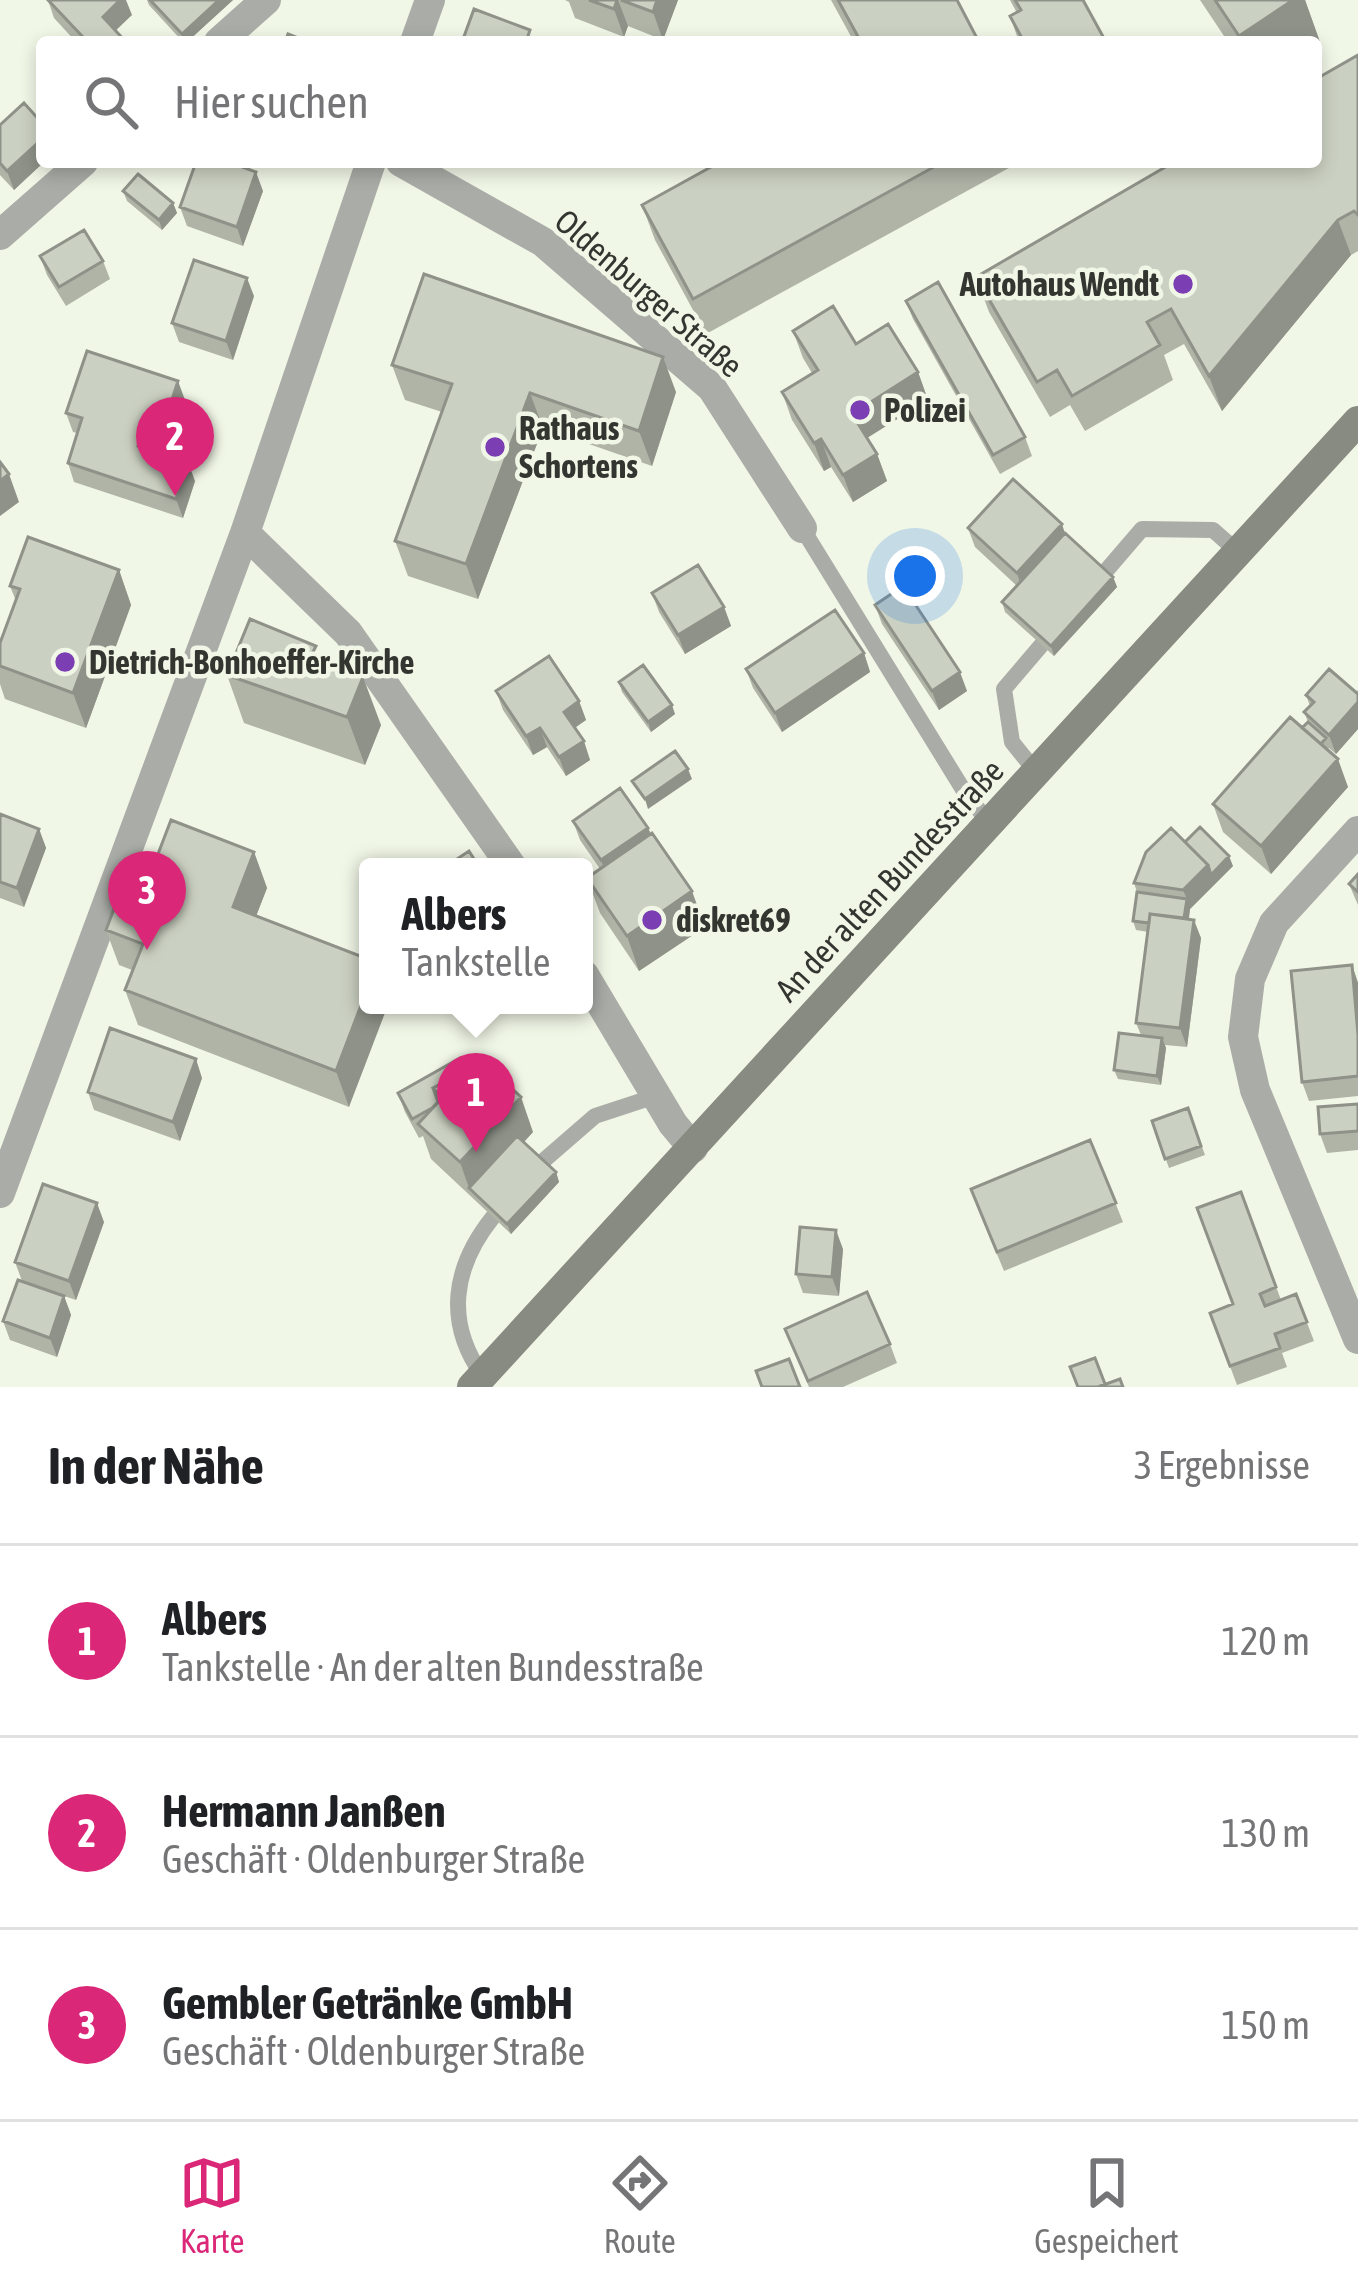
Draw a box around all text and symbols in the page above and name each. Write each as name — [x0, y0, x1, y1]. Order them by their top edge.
search box — [36, 36, 1322, 168]
icon: search — [78, 69, 144, 135]
text: Hier suchen — [174, 76, 369, 128]
street label: Oldenburger Straße — [548, 201, 750, 385]
place label: Autohaus Wendt — [959, 265, 1159, 303]
marker: Autohaus Wendt — [1170, 271, 1196, 297]
place label: Polizei — [884, 391, 966, 429]
pin: 2 — [136, 397, 214, 496]
marker: Polizei — [847, 397, 873, 423]
place label: Rathaus Schortens — [519, 409, 638, 485]
marker: Rathaus Schortens — [482, 434, 508, 460]
your location — [885, 546, 945, 606]
place label: Dietrich-Bonhoeffer-Kirche — [89, 643, 415, 681]
marker: Dietrich-Bonhoeffer-Kirche — [52, 649, 78, 675]
street label: An der alten Bundesstraße — [767, 751, 1011, 1009]
pin: 3 — [108, 851, 186, 950]
popup — [359, 858, 593, 1014]
text: Albers — [402, 888, 506, 940]
place label: diskret69 — [676, 901, 791, 939]
marker: diskret69 — [639, 907, 665, 933]
text: Tankstelle — [402, 940, 550, 984]
pin: 1 — [437, 1053, 515, 1152]
text: In der Nähe — [48, 1436, 264, 1495]
text: 3 Ergebnisse — [1134, 1443, 1310, 1487]
text: Albers — [162, 1593, 267, 1645]
text: 1 — [78, 1619, 96, 1663]
text: 120 m — [1222, 1619, 1310, 1663]
text: Tankstelle · An der alten Bundesstraße — [162, 1645, 704, 1689]
text: Hermann Janßen — [162, 1785, 446, 1837]
text: 2 — [78, 1811, 96, 1855]
text: 130 m — [1222, 1811, 1310, 1855]
text: Geschäft · Oldenburger Straße — [162, 1837, 585, 1881]
text: Gembler Getränke GmbH — [162, 1977, 573, 2029]
text: 3 — [78, 2003, 96, 2047]
text: 150 m — [1222, 2003, 1310, 2047]
text: Geschäft · Oldenburger Straße — [162, 2029, 585, 2073]
tab: Karte — [179, 2150, 245, 2260]
tab: Route — [604, 2150, 676, 2260]
tab: Gespeichert — [1034, 2150, 1179, 2260]

